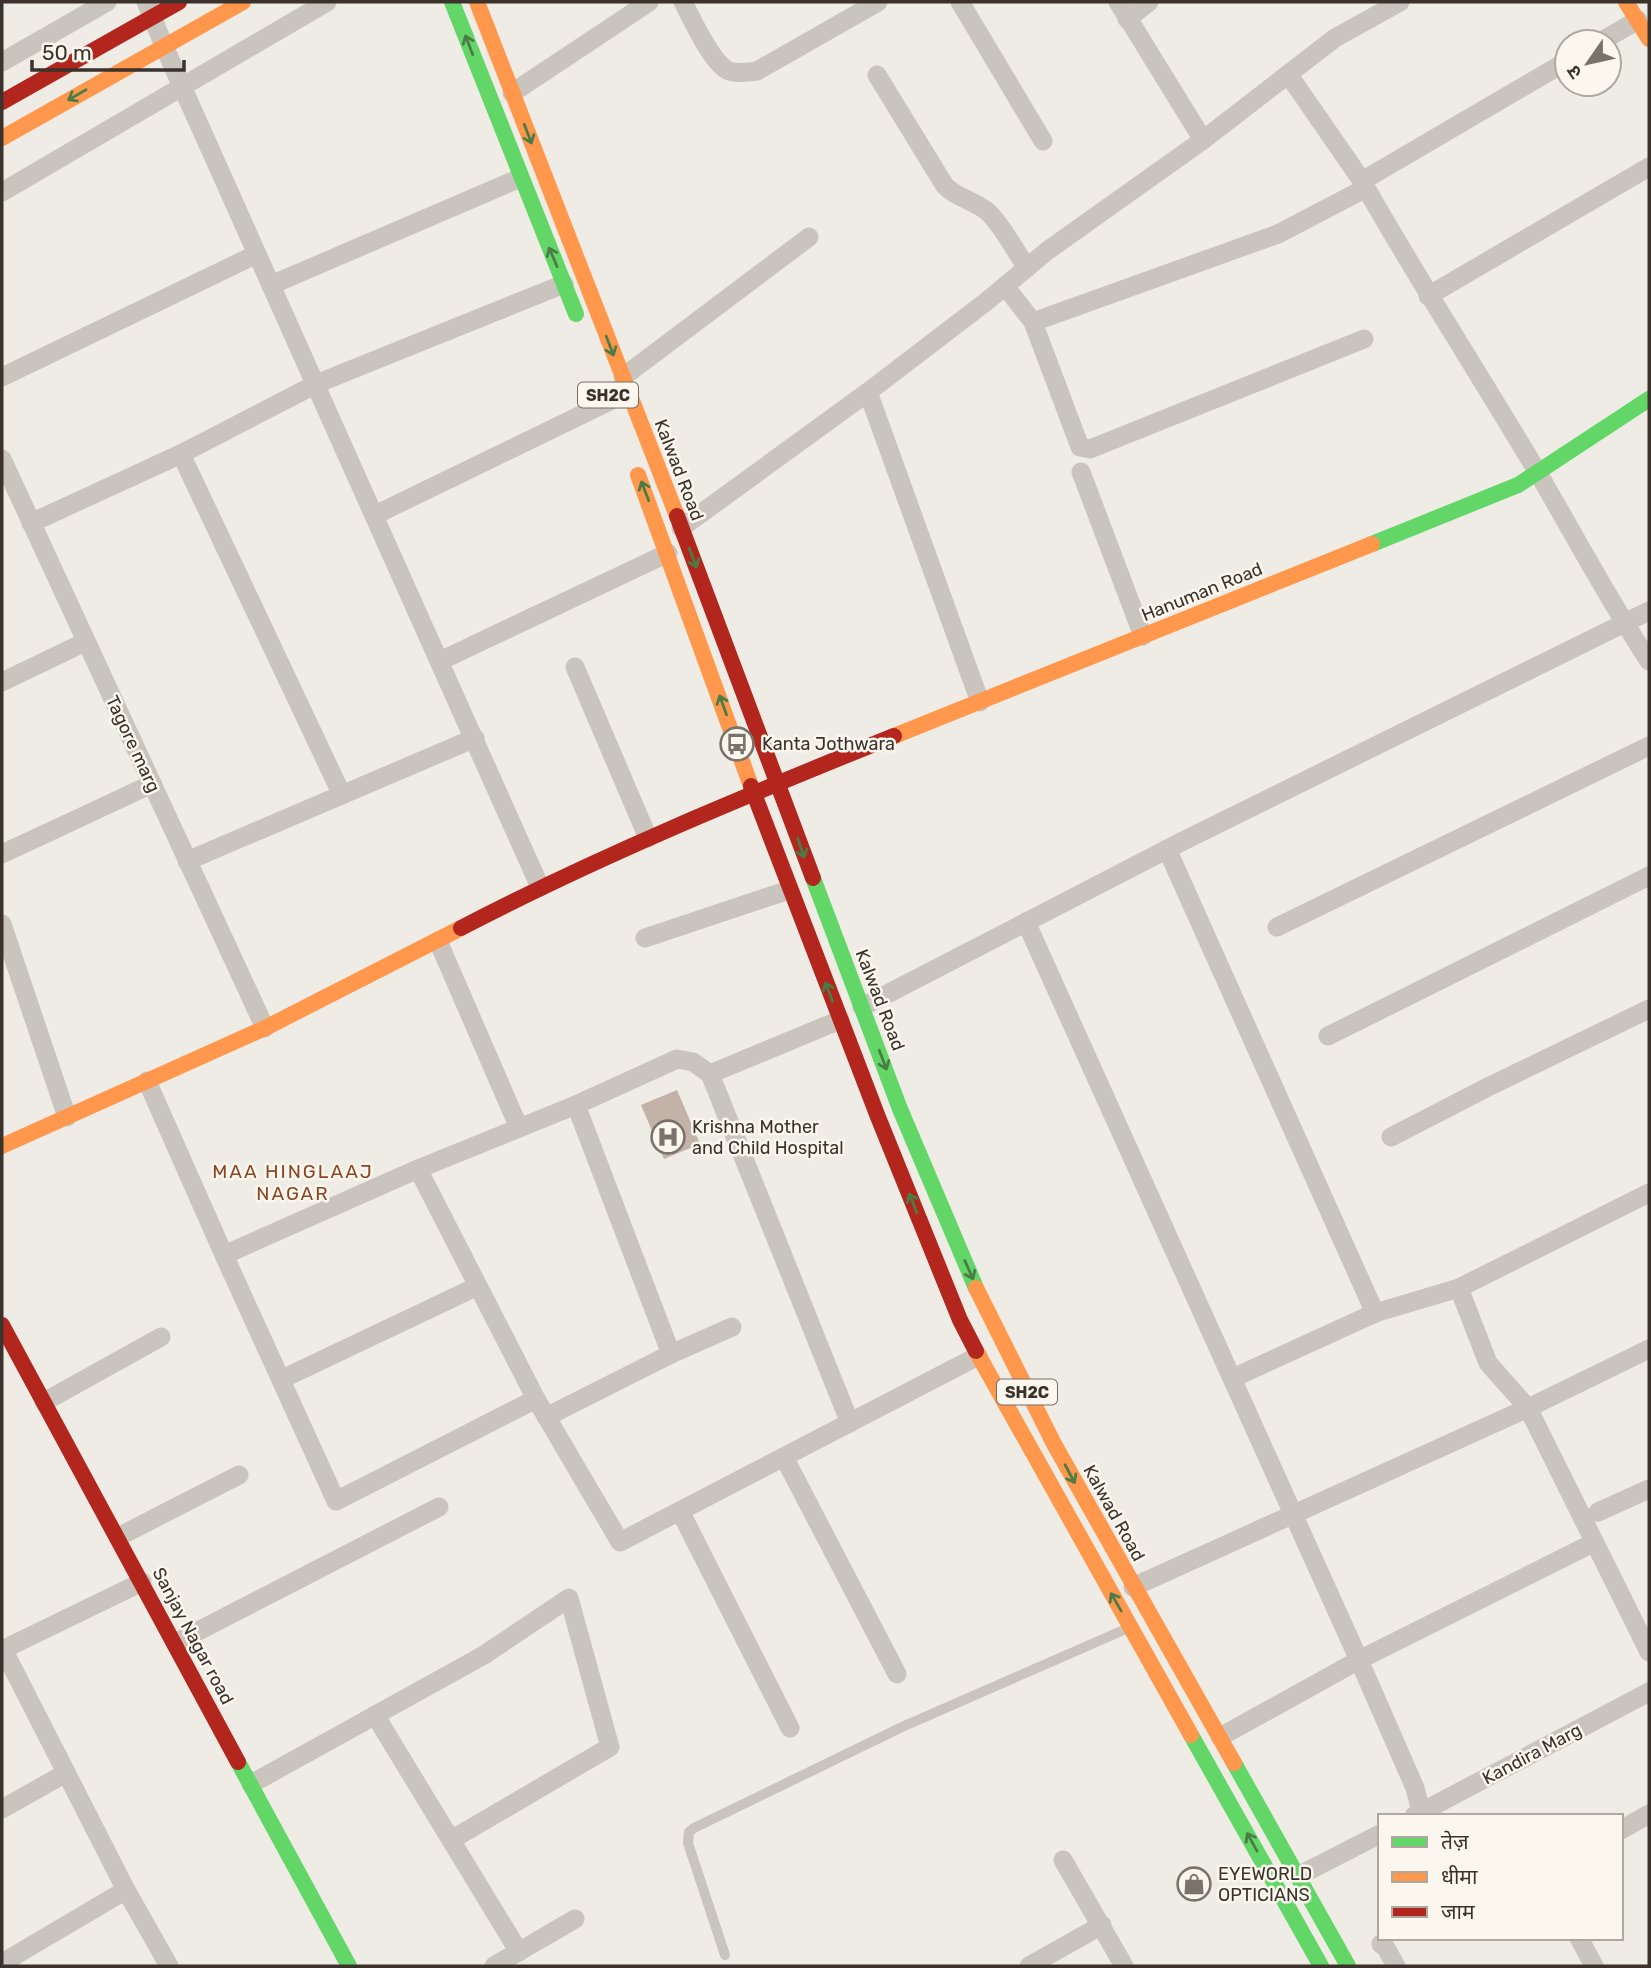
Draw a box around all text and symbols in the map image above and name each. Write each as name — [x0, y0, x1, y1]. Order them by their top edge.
scale bar — [32, 28, 184, 72]
north arrow — [1553, 28, 1623, 98]
one-way arrow — [461, 35, 474, 57]
text: 50 m — [42, 40, 92, 65]
text: उ — [1561, 60, 1587, 83]
one-way arrow — [67, 89, 88, 102]
one-way arrow — [523, 122, 535, 144]
one-way arrow — [546, 247, 559, 268]
one-way arrow — [605, 335, 618, 356]
road number: SH2C — [578, 382, 638, 408]
street label: Kalwad Road — [650, 416, 708, 524]
one-way arrow — [637, 481, 650, 503]
one-way arrow — [687, 547, 700, 569]
street label: Hanuman Road — [1138, 558, 1266, 626]
street label: Tagore marg — [101, 692, 165, 796]
one-way arrow — [716, 695, 728, 717]
bus stop icon: Kanta Jothwara — [718, 725, 756, 763]
place label: Kanta Jothwara — [762, 733, 895, 755]
one-way arrow — [796, 836, 808, 858]
street label: Kalwad Road — [851, 946, 909, 1054]
one-way arrow — [821, 981, 834, 1003]
one-way arrow — [877, 1048, 890, 1070]
place label: Krishna Mother and Child Hospital — [692, 1116, 844, 1159]
hospital icon: Krishna Mother and Child Hospital — [649, 1118, 687, 1156]
district label: MAA HINGLAAJ NAGAR — [212, 1160, 374, 1205]
one-way arrow — [905, 1193, 918, 1214]
one-way arrow — [963, 1259, 976, 1281]
road number: SH2C — [997, 1380, 1057, 1404]
street label: Kalwad Road — [1078, 1461, 1150, 1565]
one-way arrow — [1064, 1463, 1077, 1484]
street label: Sanjay Nagar road — [148, 1564, 238, 1708]
one-way arrow — [1108, 1592, 1122, 1612]
street label: Kandira Marg — [1479, 1719, 1585, 1789]
legend — [1378, 1814, 1623, 1940]
text: तेज़ — [1441, 1829, 1469, 1854]
one-way arrow — [1245, 1833, 1259, 1853]
place label: EYEWORLD OPTICIANS — [1218, 1863, 1312, 1906]
text: धीमा — [1441, 1864, 1478, 1889]
shop icon: EYEWORLD OPTICIANS — [1175, 1865, 1213, 1903]
text: जाम — [1441, 1899, 1475, 1924]

